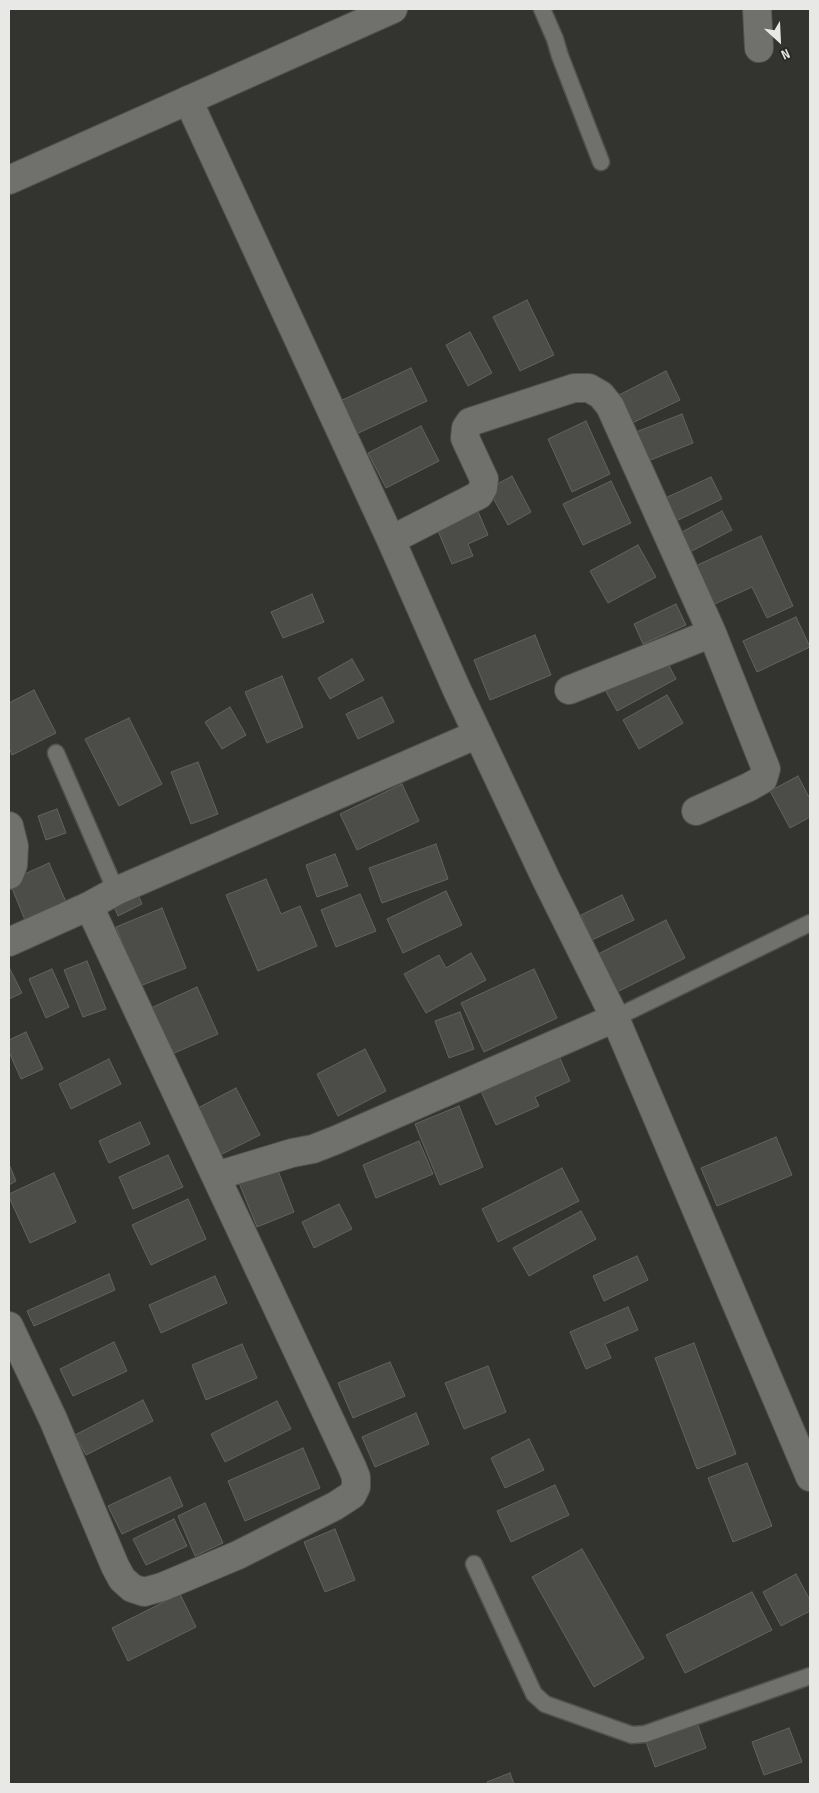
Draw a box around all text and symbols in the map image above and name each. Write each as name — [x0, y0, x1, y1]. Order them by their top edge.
north arrow — [754, 15, 804, 65]
text: N — [779, 45, 793, 63]

